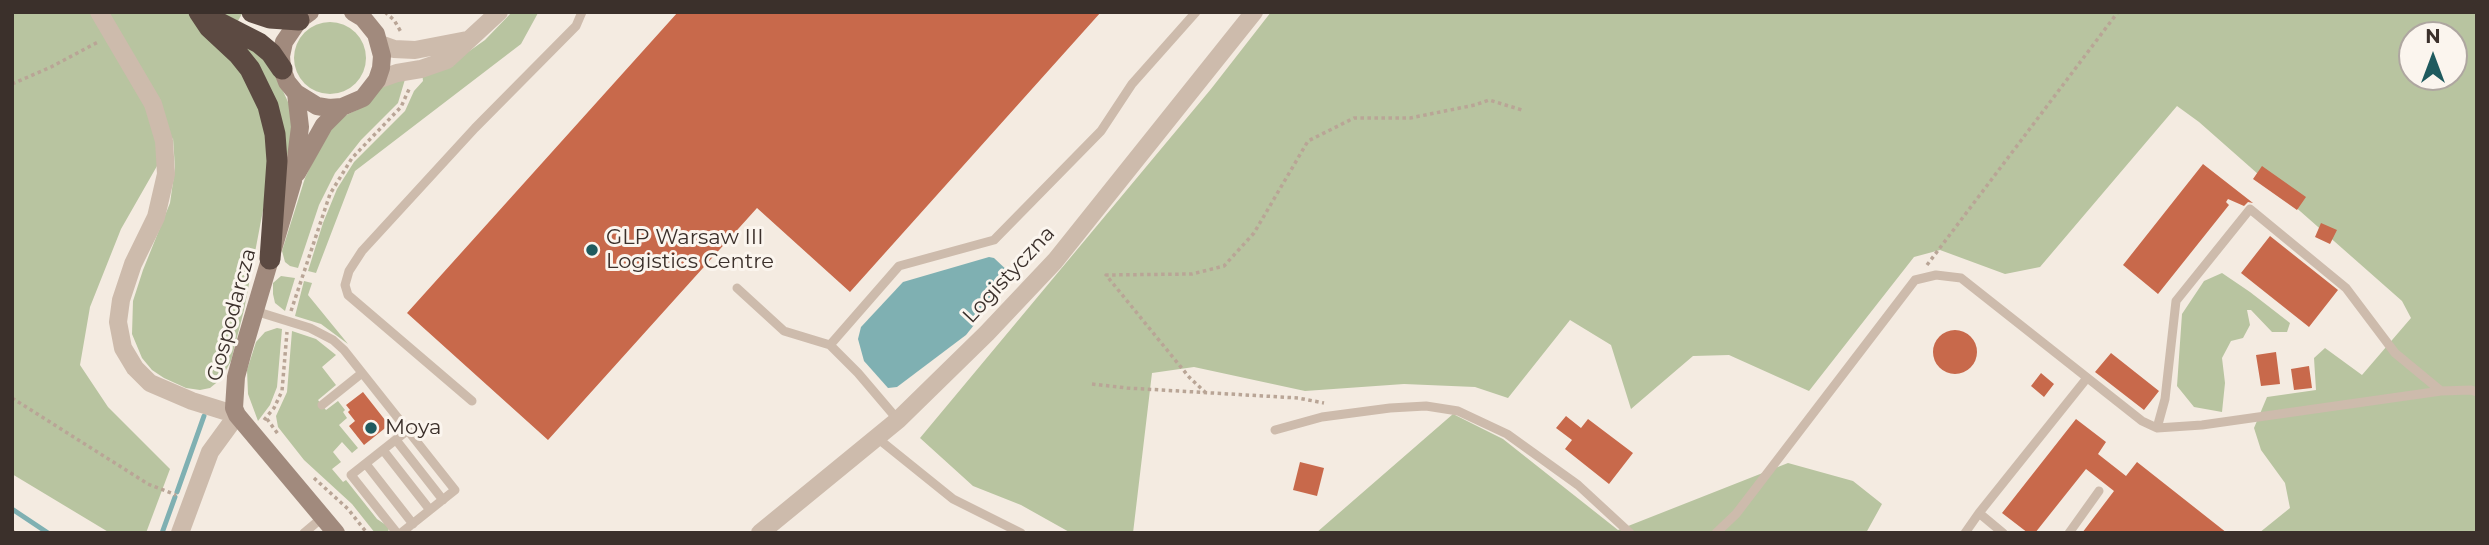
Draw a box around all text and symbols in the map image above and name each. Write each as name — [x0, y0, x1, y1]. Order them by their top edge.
north arrow — [2398, 21, 2468, 91]
text: N — [2425, 25, 2441, 48]
street label: Logistyczna — [958, 221, 1060, 329]
place label: GLP Warsaw III Logistics Centre — [606, 225, 774, 275]
marker: GLP Warsaw III Logistics Centre — [584, 242, 600, 258]
street label: Gospodarcza — [202, 246, 262, 384]
place label: Moya — [385, 415, 441, 441]
marker: Moya — [363, 420, 379, 436]

